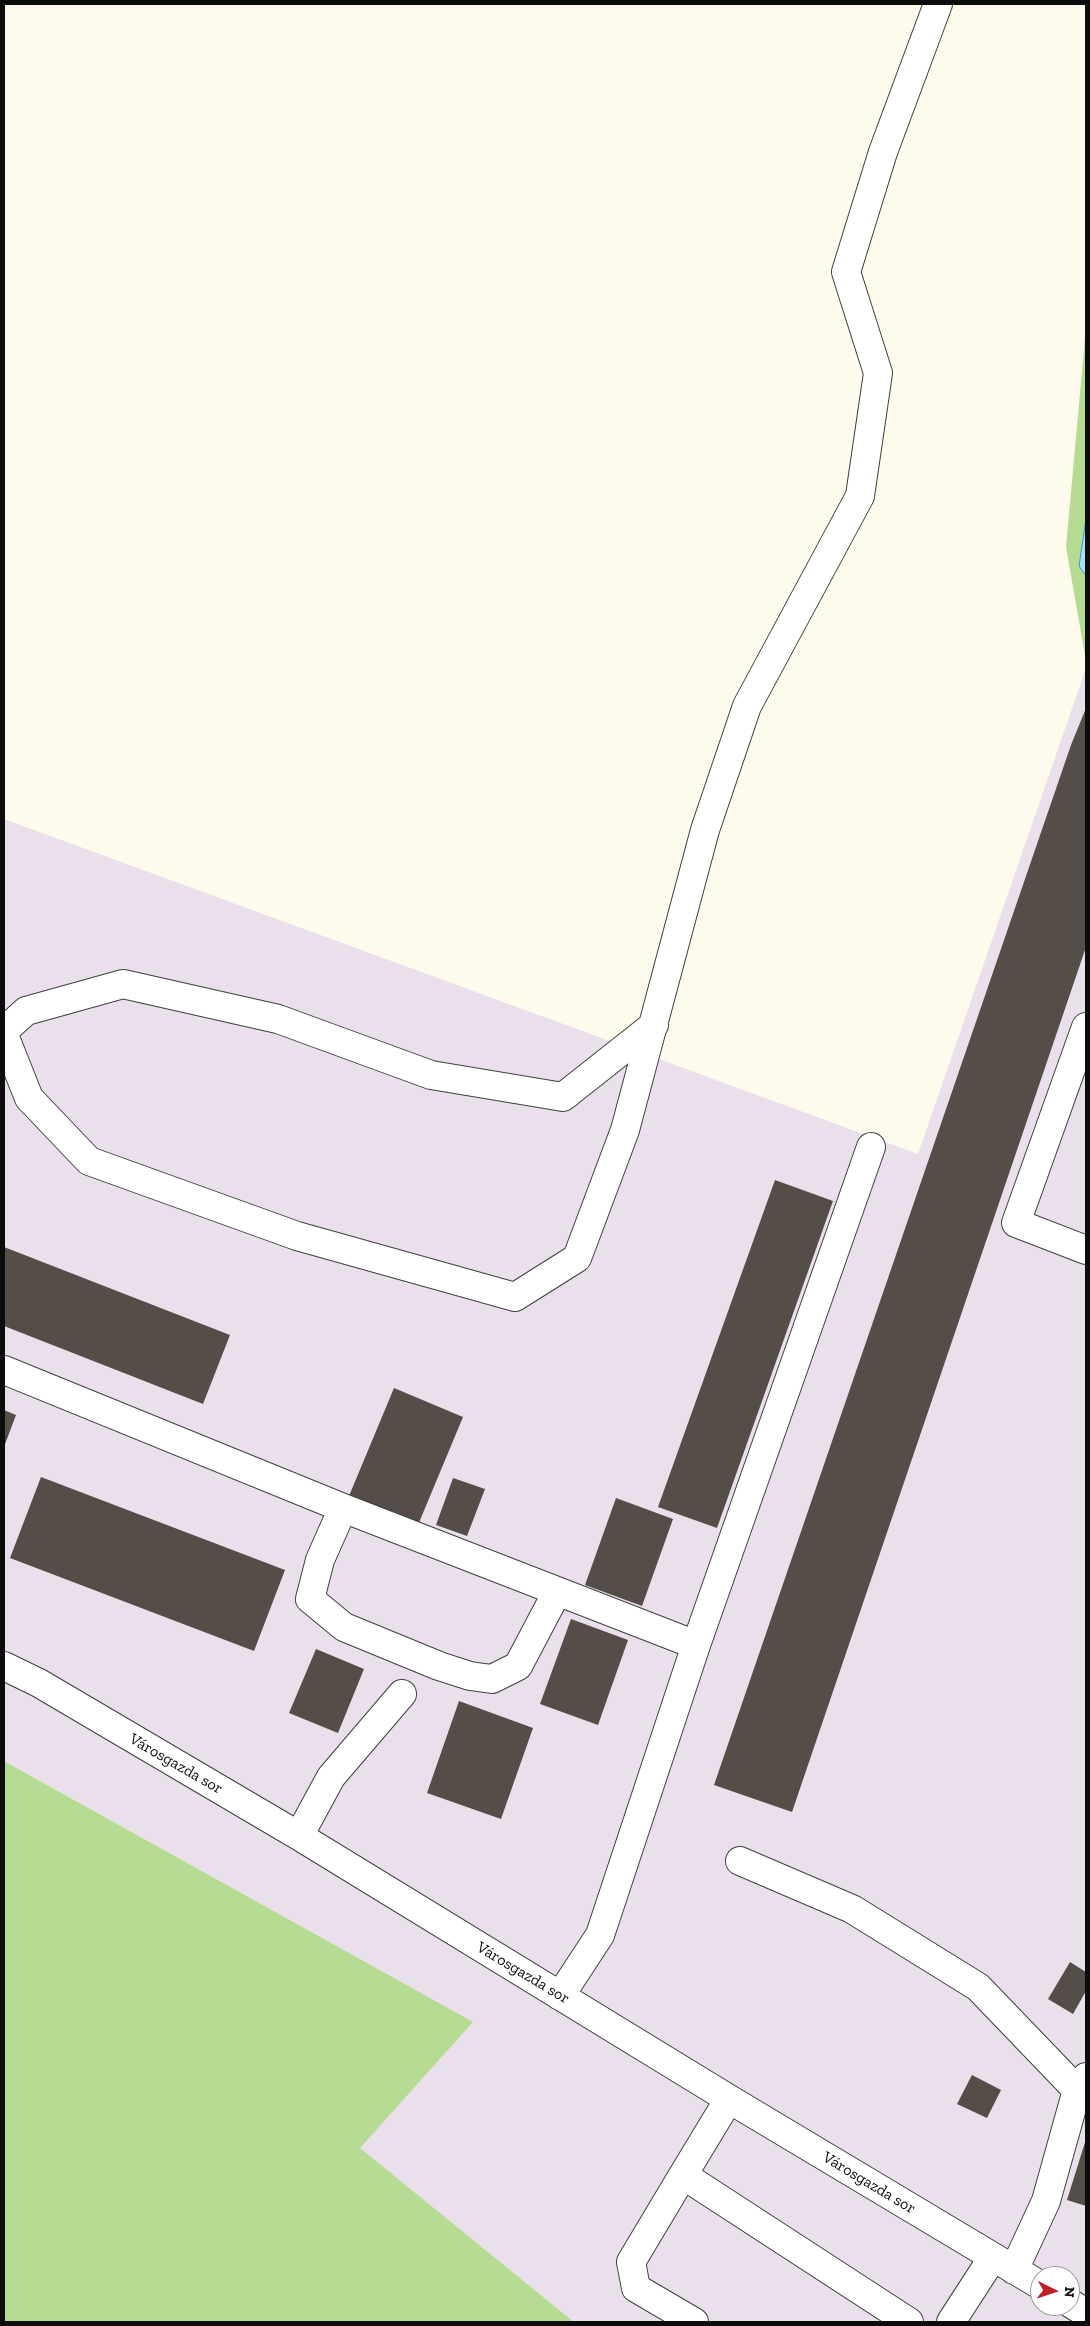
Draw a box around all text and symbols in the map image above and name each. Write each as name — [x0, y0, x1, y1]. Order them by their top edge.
street label: Városgazda sor — [126, 1729, 226, 1799]
street label: Városgazda sor — [473, 1938, 573, 2008]
street label: Városgazda sor — [819, 2148, 919, 2218]
north arrow — [1030, 2266, 1080, 2316]
text: N — [1061, 2286, 1078, 2298]

